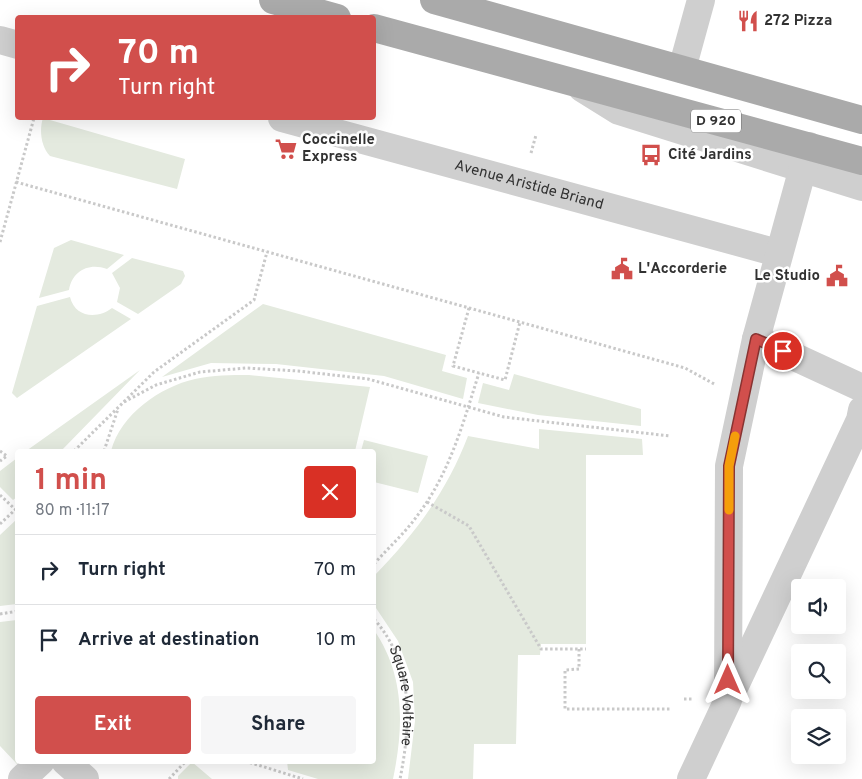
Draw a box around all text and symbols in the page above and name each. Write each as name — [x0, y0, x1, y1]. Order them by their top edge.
restaurant icon: 272 Pizza — [735, 8, 761, 34]
place label: 272 Pizza — [764, 12, 832, 31]
text: 70 m — [118, 32, 199, 76]
icon: right — [35, 35, 100, 100]
text: Turn right — [118, 75, 215, 102]
road number: D 920 — [691, 110, 741, 132]
place label: Coccinelle Express — [302, 131, 375, 167]
supermarket icon: Coccinelle Express — [273, 136, 299, 162]
bus stop icon: Cité Jardins — [638, 142, 664, 168]
place label: Cité Jardins — [668, 146, 752, 165]
street label: Avenue Aristide Briand — [452, 156, 606, 215]
public building icon: L'Accorderie — [609, 256, 635, 282]
place label: L'Accorderie — [638, 260, 727, 279]
public building icon: Le Studio — [824, 263, 850, 289]
place label: Le Studio — [754, 267, 820, 286]
pin — [762, 330, 804, 372]
icon: arrive — [769, 337, 797, 365]
text: 1 min — [35, 463, 107, 500]
button: close — [304, 466, 356, 518]
text: 80 m · 11:17 — [35, 501, 110, 521]
icon: right — [35, 556, 63, 584]
text: Turn right — [78, 558, 166, 582]
text: 70 m — [314, 558, 356, 582]
map controls — [791, 579, 846, 764]
button: sound — [791, 579, 846, 634]
icon: arrive — [35, 626, 63, 654]
text: Arrive at destination — [78, 628, 259, 652]
text: 10 m — [316, 628, 356, 652]
street label: Square Voltaire — [384, 642, 417, 747]
button: search — [791, 644, 846, 699]
position arrow — [701, 653, 753, 705]
button: Exit — [35, 696, 191, 754]
button: Share — [201, 696, 356, 754]
button: layers — [791, 709, 846, 764]

